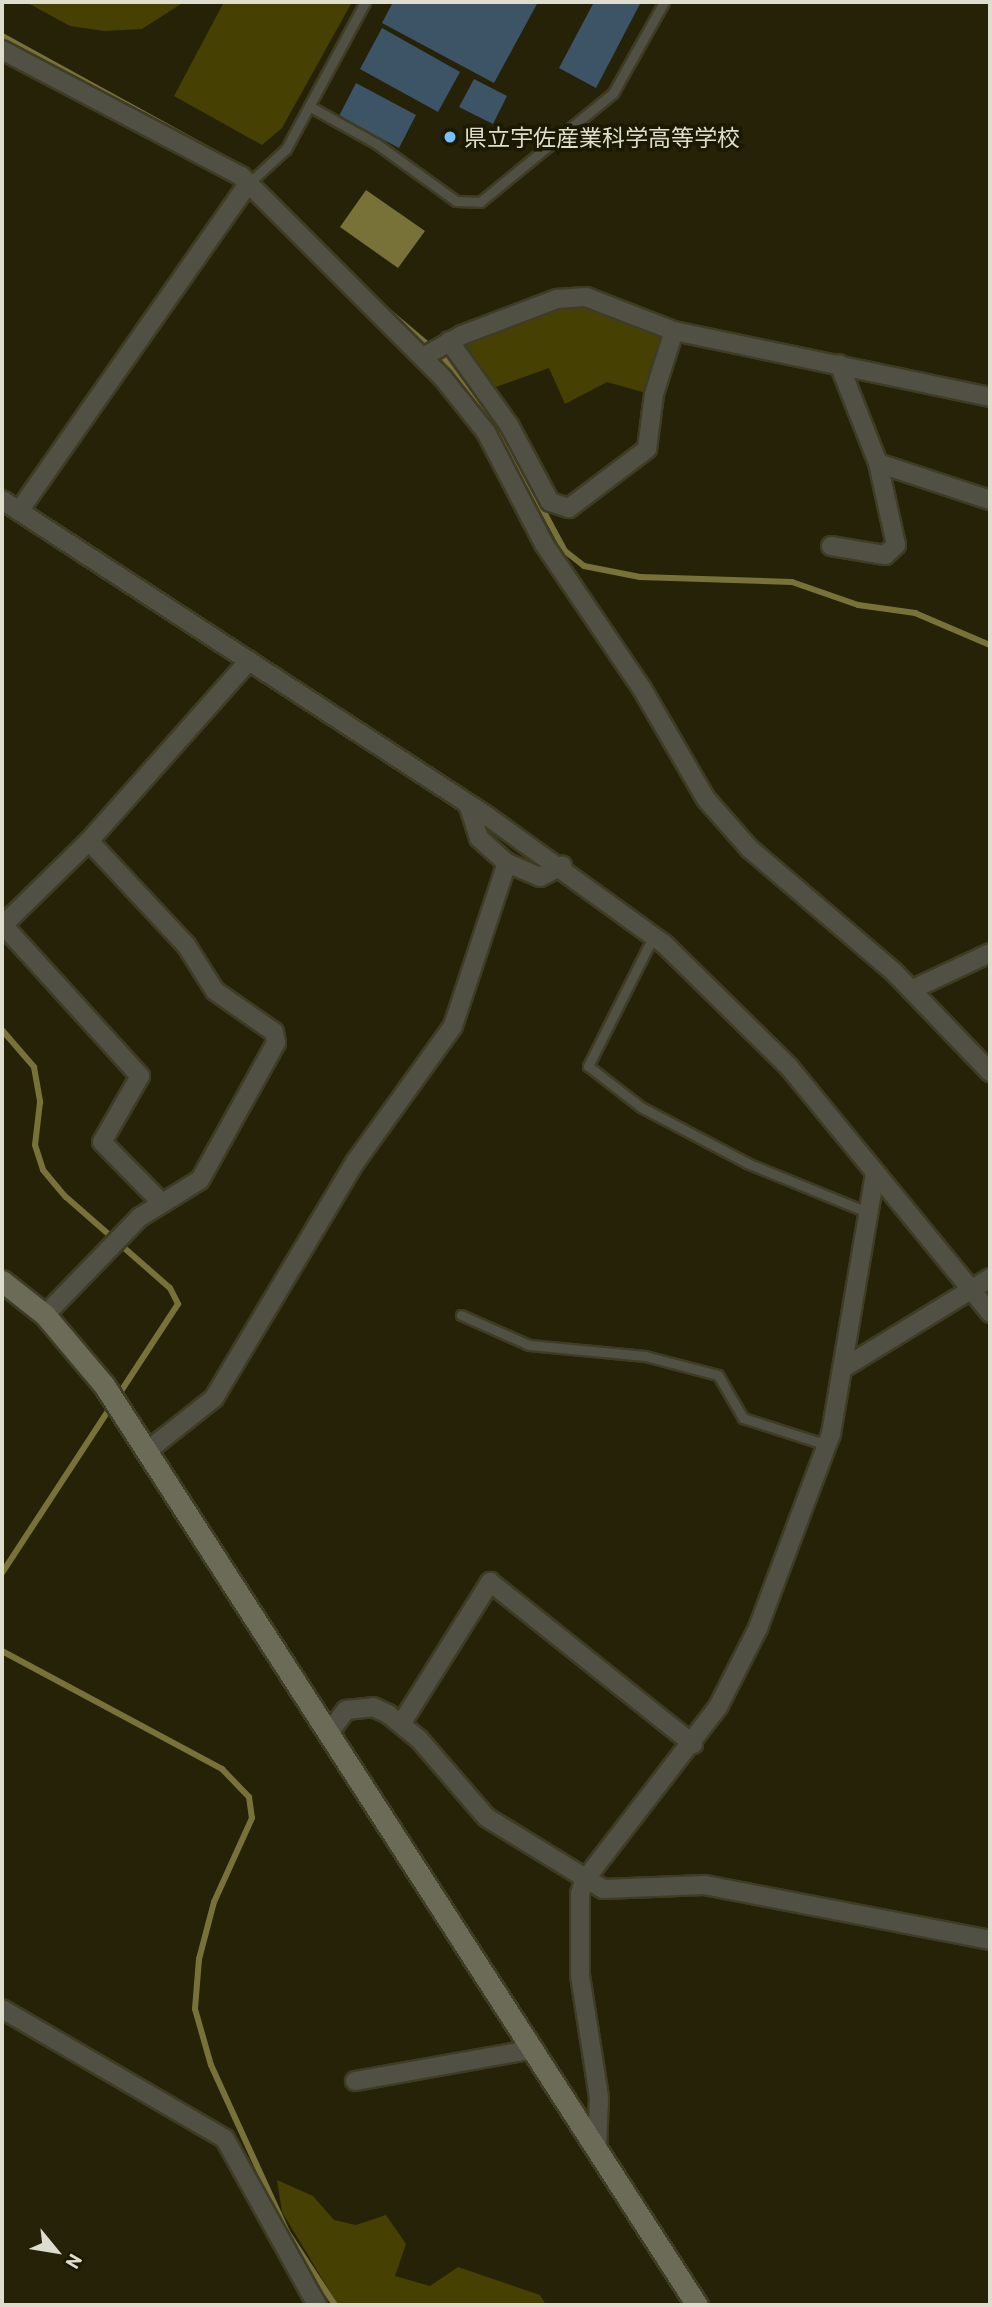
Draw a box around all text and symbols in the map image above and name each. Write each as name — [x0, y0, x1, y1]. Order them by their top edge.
place label: 県立宇佐産業科学高等学校 — [464, 123, 740, 151]
marker: 県立宇佐産業科学高等学校 — [442, 129, 458, 145]
north arrow — [21, 2216, 91, 2286]
text: N — [62, 2251, 88, 2273]

